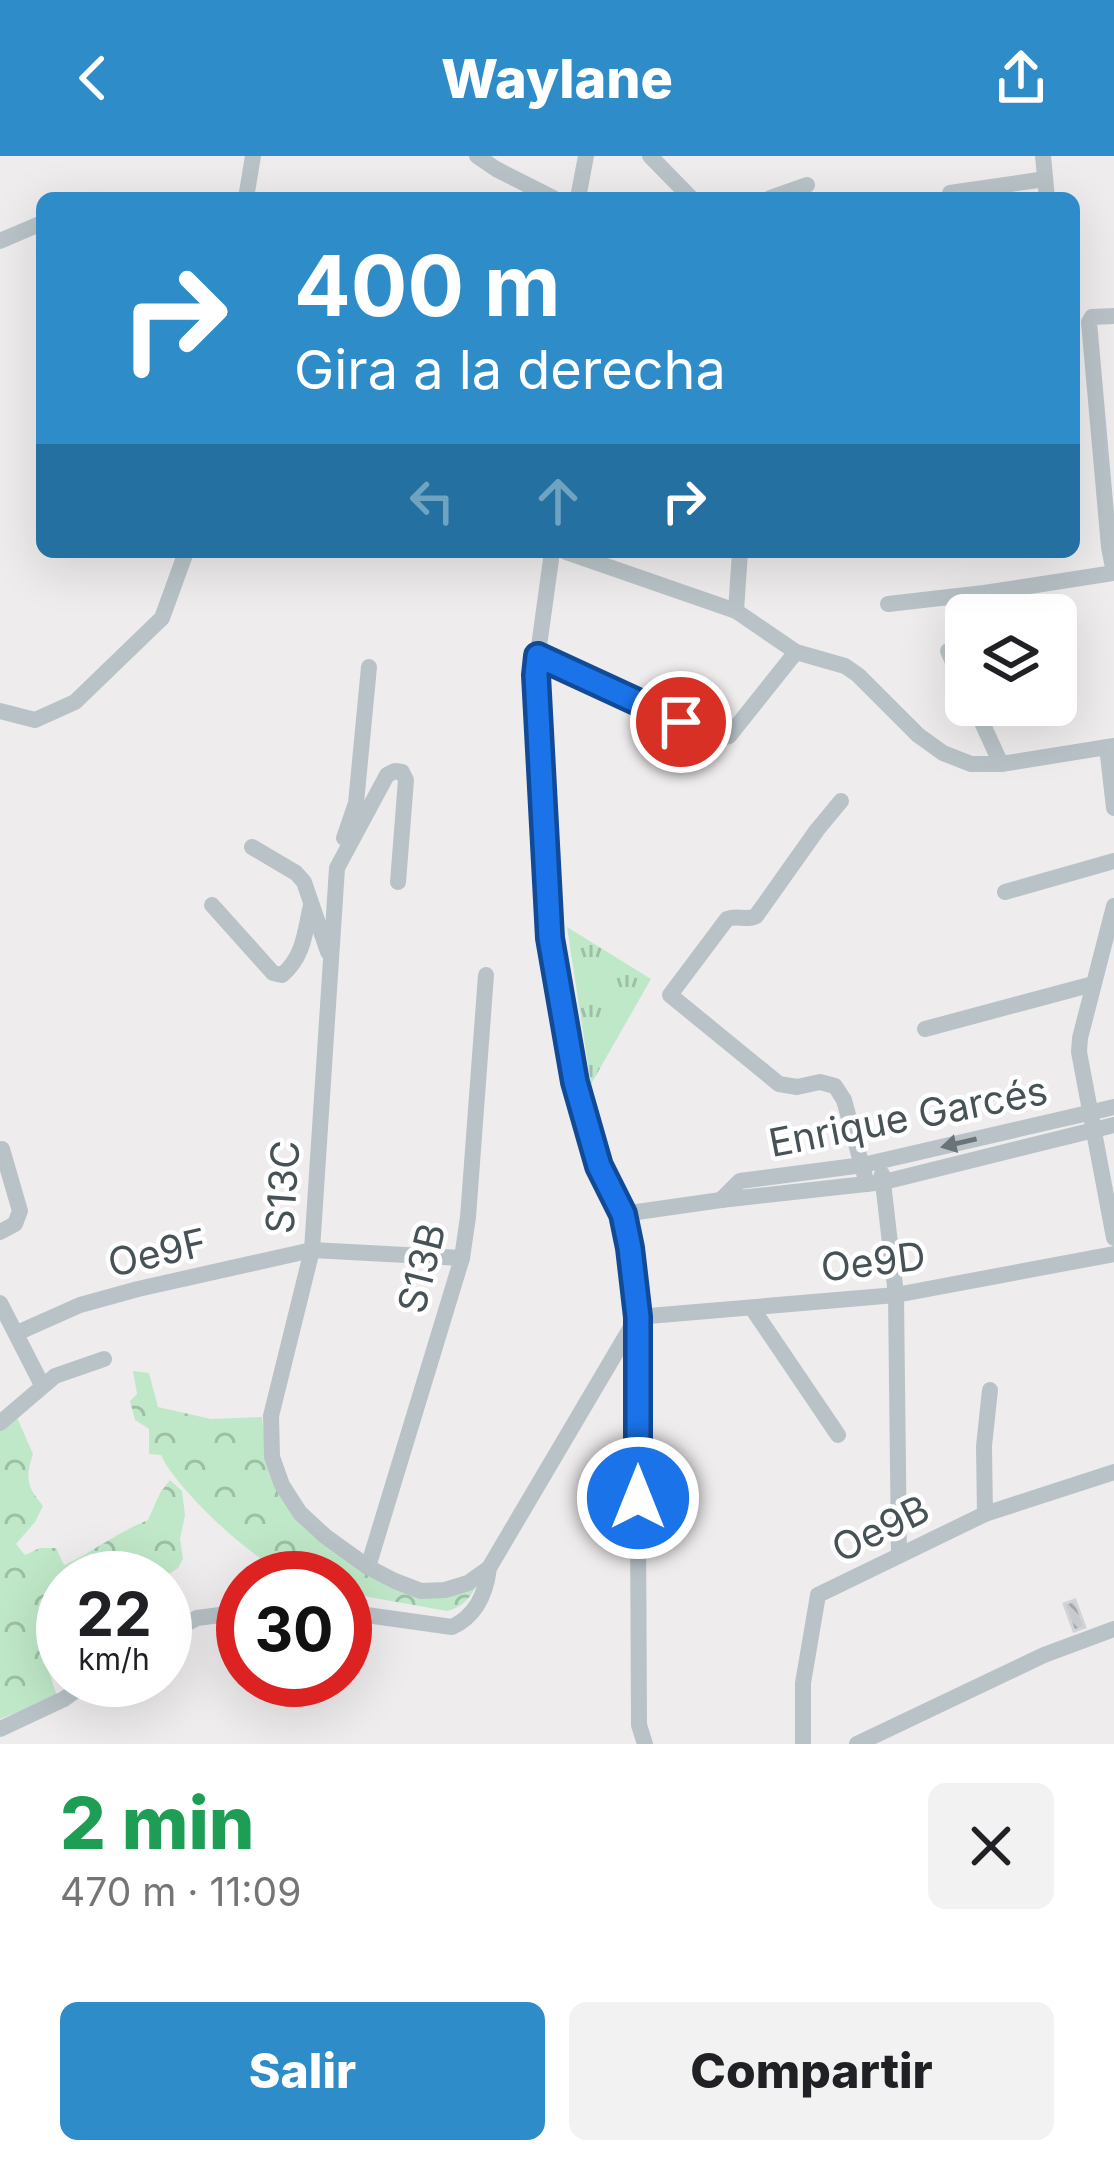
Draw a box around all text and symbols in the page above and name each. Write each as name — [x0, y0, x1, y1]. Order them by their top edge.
icon: back — [60, 45, 126, 111]
icon: share — [988, 45, 1054, 111]
text: Waylane — [441, 46, 673, 111]
text: 400 m — [294, 235, 561, 336]
icon: right — [96, 240, 252, 396]
text: Gira a la derecha — [294, 337, 726, 402]
icon: left — [399, 468, 465, 534]
icon: ahead — [525, 468, 591, 534]
icon: right — [651, 468, 717, 534]
map controls — [945, 594, 1077, 726]
button: layers — [945, 594, 1077, 726]
pin — [630, 671, 732, 773]
icon: arrive — [648, 689, 714, 755]
street label: Enrique Garcés — [765, 1066, 1051, 1166]
one-way arrow — [941, 1134, 978, 1153]
street label: S13C — [255, 1139, 309, 1235]
street label: Oe9F — [103, 1218, 211, 1286]
street label: S13B — [387, 1218, 455, 1318]
street label: Oe9D — [818, 1231, 928, 1291]
position arrow — [575, 1435, 701, 1561]
street label: Oe9B — [824, 1484, 936, 1572]
speed limit sign: 30 — [216, 1551, 372, 1707]
text: 22 — [76, 1578, 152, 1650]
text: km/h — [78, 1641, 150, 1677]
text: 2 min — [60, 1779, 255, 1866]
button: close — [928, 1783, 1054, 1909]
text: 470 m · 11:09 — [60, 1868, 301, 1915]
button: Salir — [60, 2002, 545, 2140]
button: Compartir — [569, 2002, 1054, 2140]

